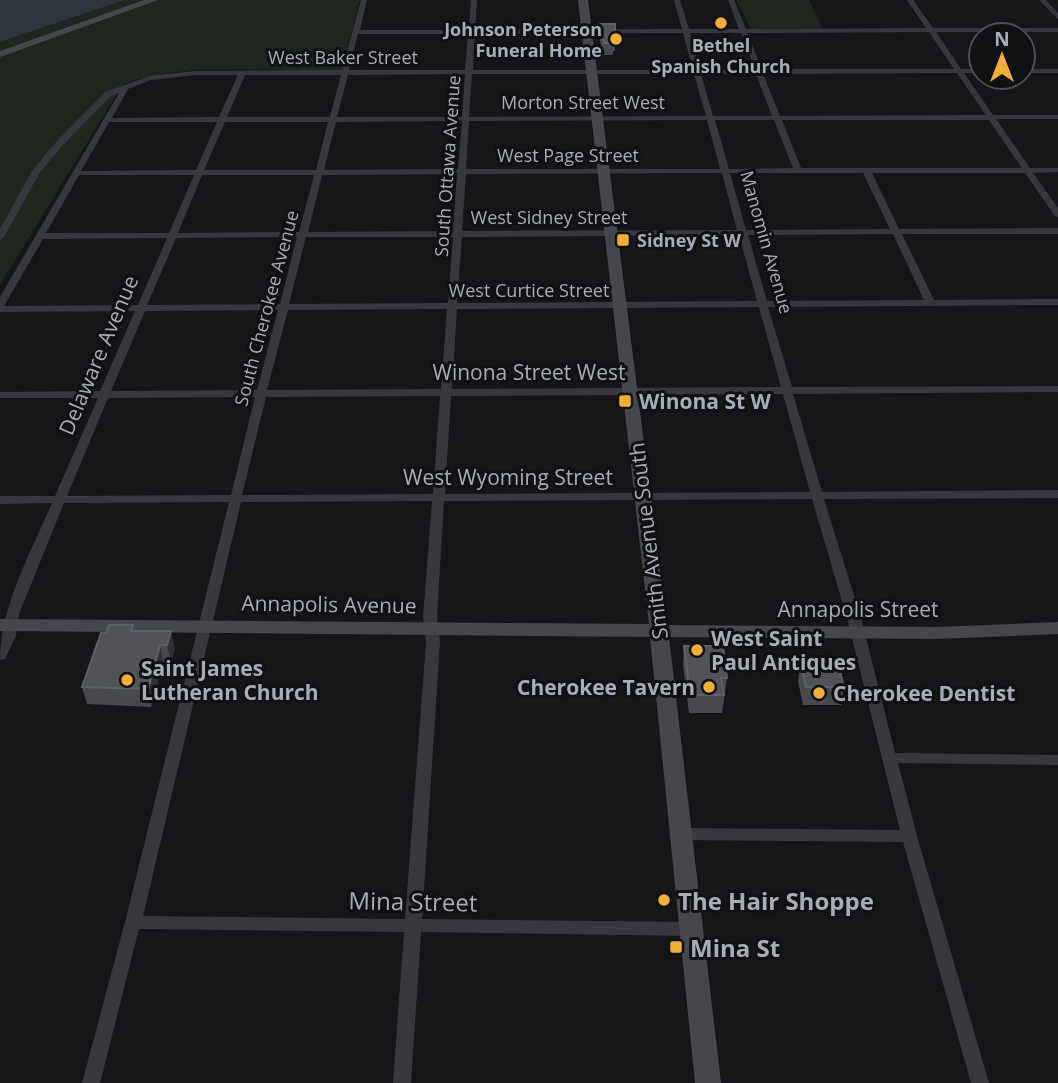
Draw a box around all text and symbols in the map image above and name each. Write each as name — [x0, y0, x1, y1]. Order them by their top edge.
marker: Bethel Spanish Church — [713, 15, 729, 31]
place label: Johnson Peterson Funeral Home — [442, 17, 602, 62]
north arrow — [967, 21, 1037, 91]
text: N — [994, 26, 1010, 52]
marker: Johnson Peterson Funeral Home — [608, 31, 624, 47]
place label: Bethel Spanish Church — [651, 33, 791, 78]
street label: West Baker Street — [268, 45, 418, 69]
street label: South Ottawa Avenue — [429, 74, 465, 258]
street label: Morton Street West — [501, 90, 665, 114]
street label: West Page Street — [497, 143, 639, 167]
street label: Manomin Avenue — [735, 168, 799, 316]
street label: West Sidney Street — [471, 205, 627, 229]
street label: South Cherokee Avenue — [228, 208, 304, 408]
place label: Sidney St W — [637, 228, 742, 252]
marker: Sidney St W — [615, 232, 631, 248]
street label: Delaware Avenue — [52, 271, 144, 439]
street label: West Curtice Street — [449, 278, 609, 302]
street label: Winona Street West — [433, 358, 626, 386]
place label: Winona St W — [639, 387, 772, 415]
marker: Winona St W — [617, 393, 633, 409]
street label: Smith Avenue South — [622, 441, 674, 641]
street label: West Wyoming Street — [403, 463, 613, 491]
street label: Annapolis Avenue — [241, 588, 417, 620]
street label: Annapolis Street — [778, 595, 938, 623]
place label: West Saint Paul Antiques — [711, 624, 856, 676]
marker: West Saint Paul Antiques — [689, 642, 705, 658]
place label: Saint James Lutheran Church — [141, 654, 319, 706]
marker: Saint James Lutheran Church — [119, 672, 135, 688]
place label: Cherokee Tavern — [517, 673, 695, 701]
marker: Cherokee Tavern — [701, 679, 717, 695]
place label: Cherokee Dentist — [833, 679, 1015, 707]
marker: Cherokee Dentist — [811, 685, 827, 701]
street label: Mina Street — [348, 883, 478, 919]
place label: The Hair Shoppe — [678, 884, 874, 917]
marker: The Hair Shoppe — [656, 892, 672, 908]
place label: Mina St — [690, 931, 780, 964]
marker: Mina St — [668, 939, 684, 955]

